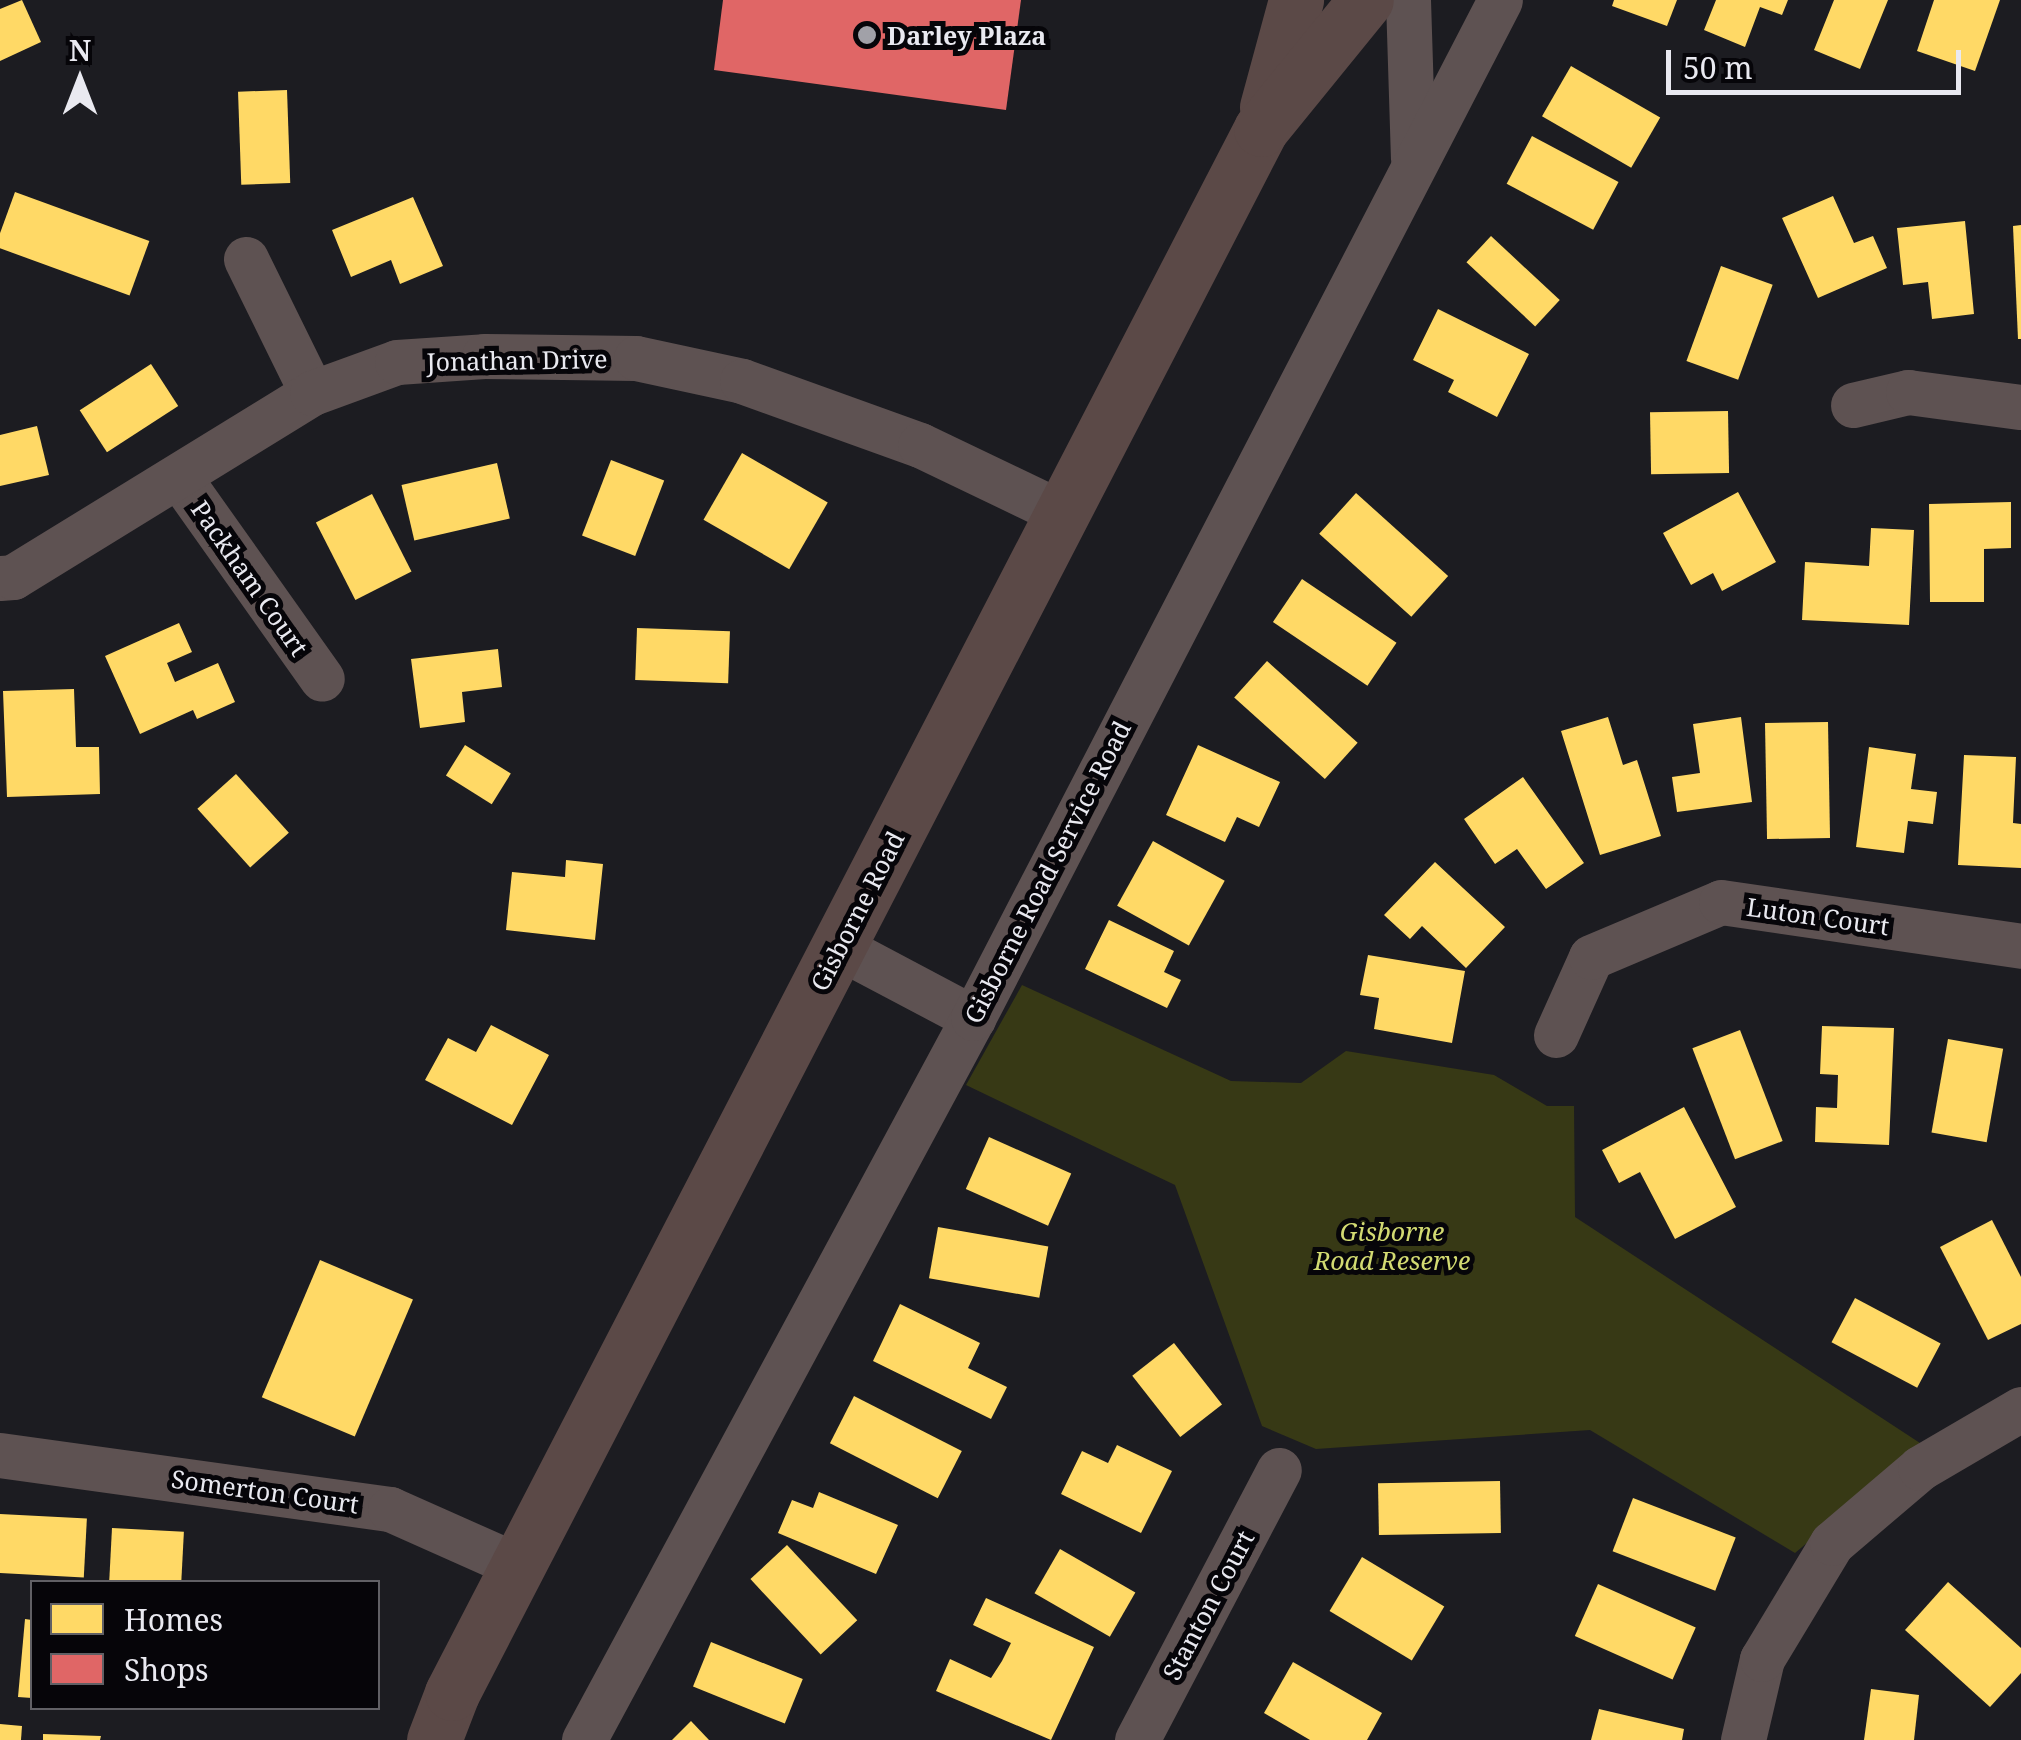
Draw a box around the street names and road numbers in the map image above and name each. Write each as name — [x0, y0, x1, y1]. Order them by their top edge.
street label: Jonathan Drive — [426, 343, 608, 377]
street label: Packham Court — [185, 495, 315, 661]
street label: Gisborne Road Service Road — [958, 716, 1136, 1028]
street label: Gisborne Road — [804, 826, 910, 996]
street label: Luton Court — [1745, 891, 1891, 941]
street label: Somerton Court — [169, 1463, 361, 1519]
street label: Stanton Court — [1156, 1525, 1260, 1685]

